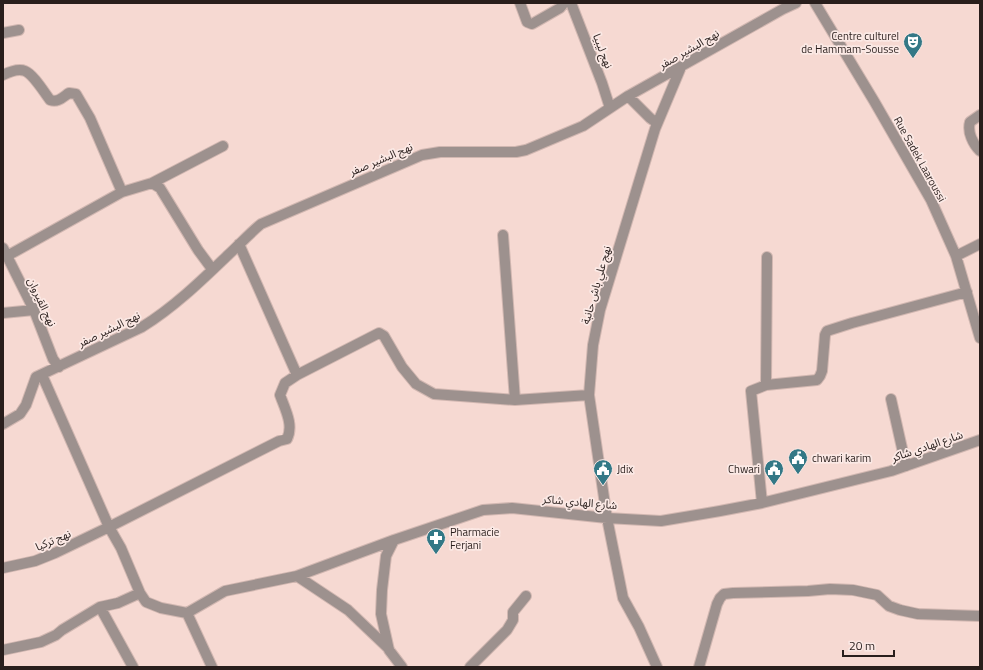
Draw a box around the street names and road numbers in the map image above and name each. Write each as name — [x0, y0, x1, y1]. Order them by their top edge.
street label: نهج البشير صفر — [655, 25, 722, 73]
street label: نهج ليبيا — [589, 31, 617, 71]
street label: Rue Sadek Laaroussi — [890, 113, 950, 205]
street label: نهج البشير صفر — [346, 138, 415, 180]
street label: نهج علي باش حانبة — [577, 244, 616, 327]
street label: نهج القيروان — [24, 275, 60, 329]
street label: نهج البشير صفر — [74, 307, 143, 351]
street label: شارع الهادي شاكر — [888, 426, 966, 468]
street label: شارع الهادي شاكر — [541, 491, 618, 515]
street label: نهج تركيا — [33, 525, 73, 555]

